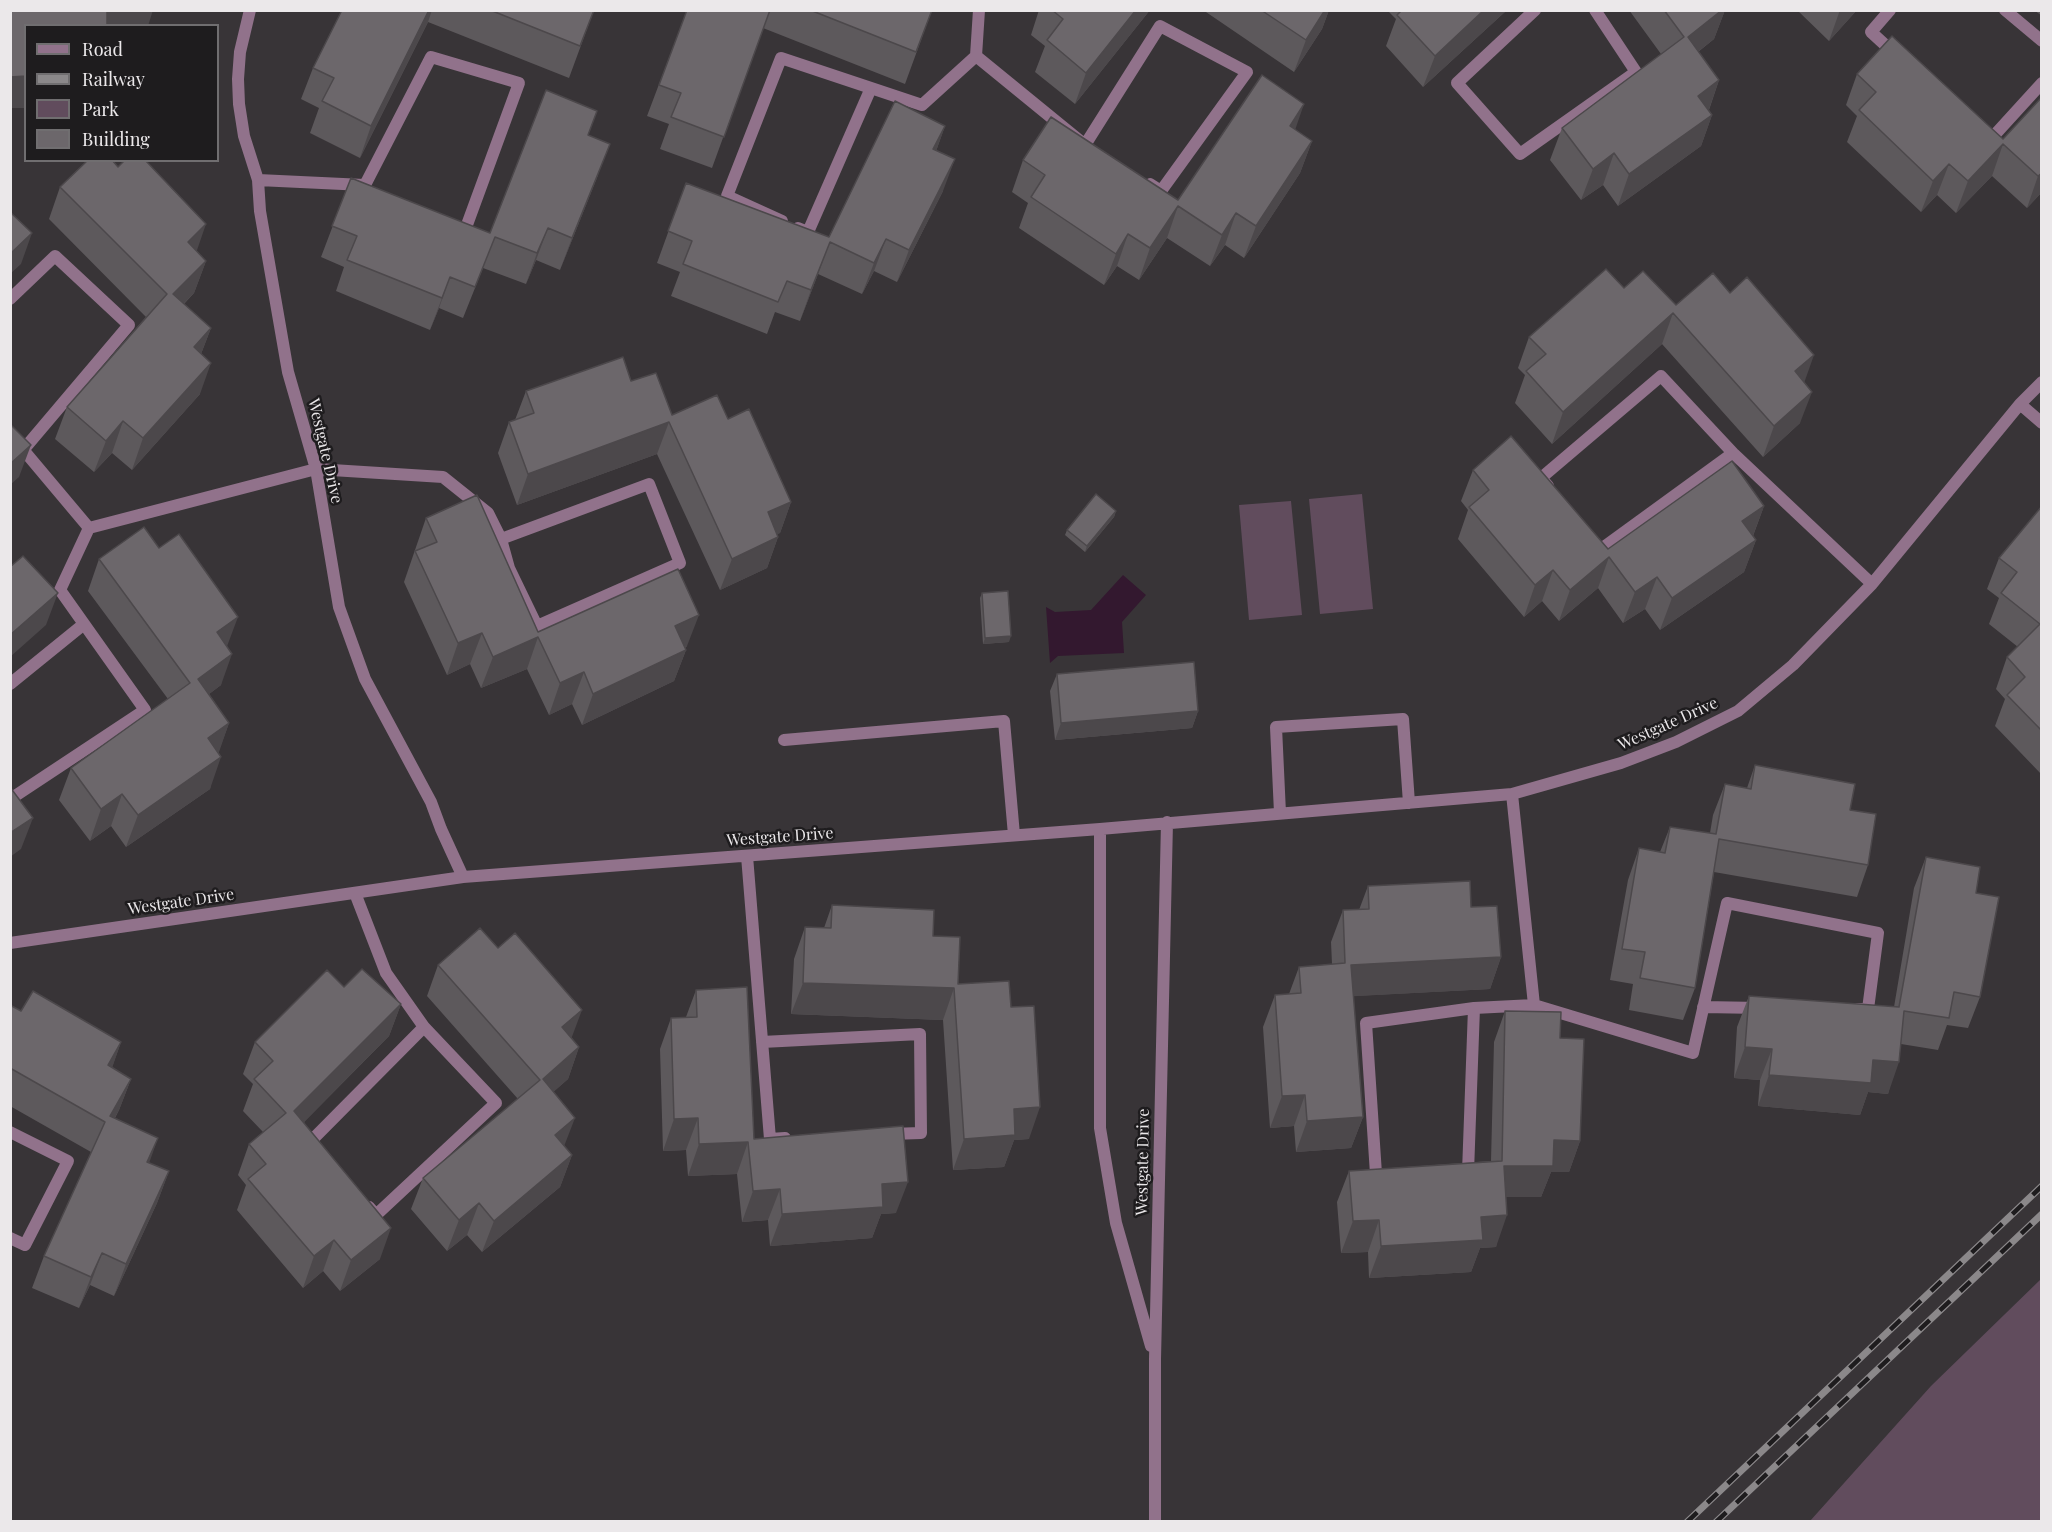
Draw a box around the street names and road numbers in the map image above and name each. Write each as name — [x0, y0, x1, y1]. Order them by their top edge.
street label: Westgate Drive — [304, 397, 346, 505]
street label: Westgate Drive — [1615, 693, 1721, 755]
street label: Westgate Drive — [726, 824, 834, 850]
street label: Westgate Drive — [127, 885, 235, 919]
street label: Westgate Drive — [1132, 1108, 1154, 1216]

